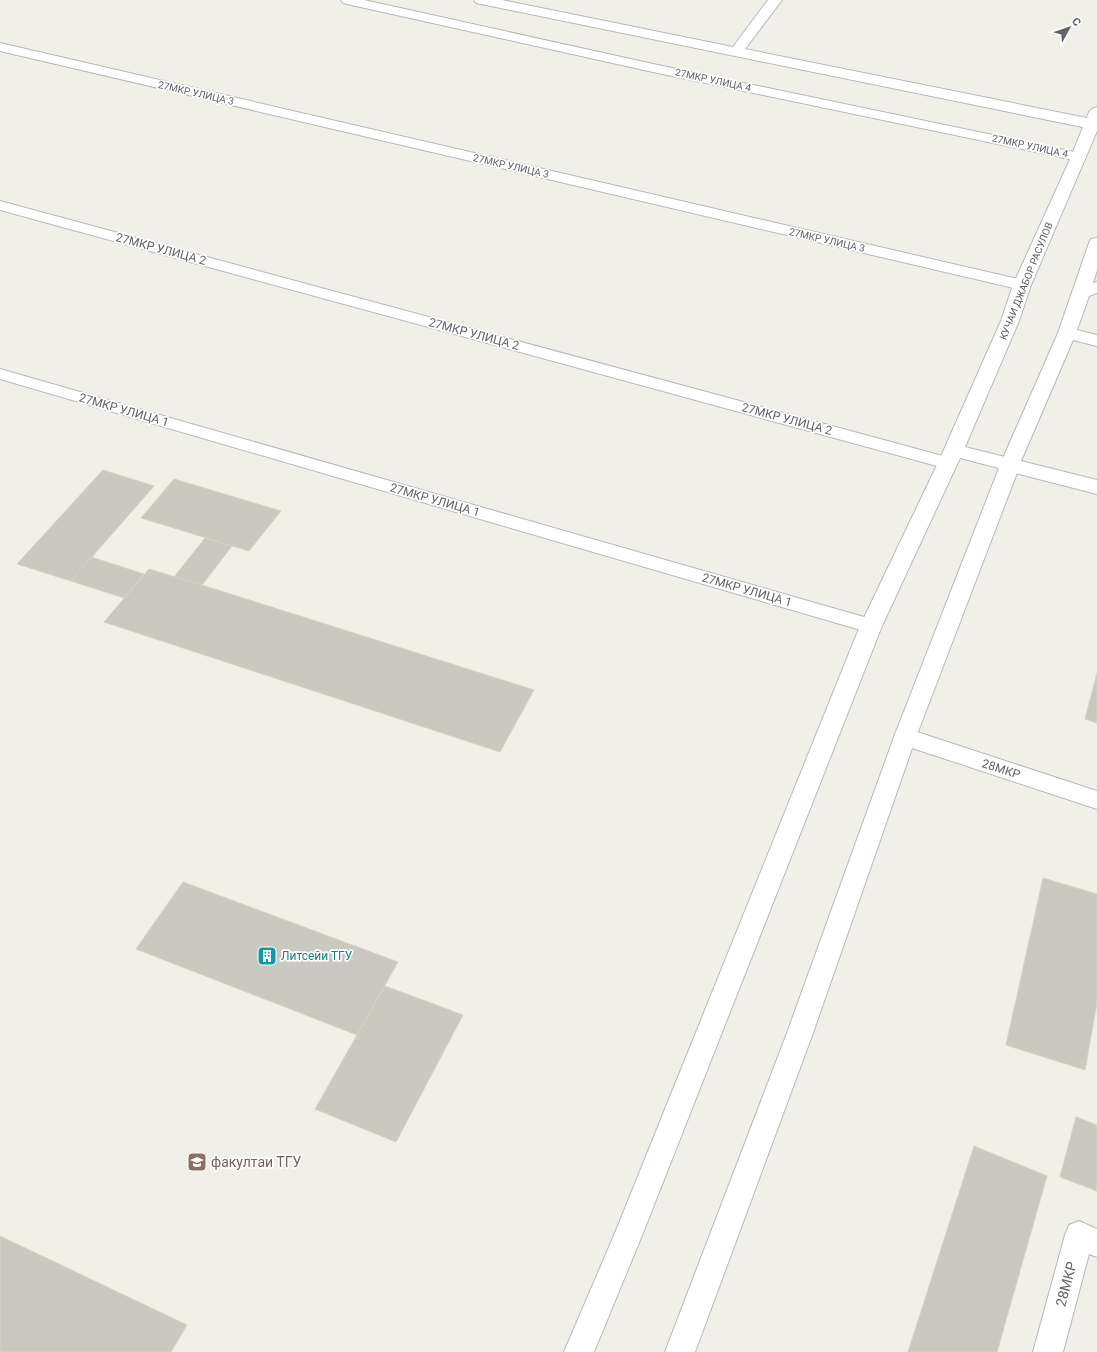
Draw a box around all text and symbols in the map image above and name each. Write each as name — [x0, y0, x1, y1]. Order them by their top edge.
north arrow — [1049, 8, 1089, 48]
text: С — [1069, 15, 1084, 29]
street label: 27МКР УЛИЦА 4 — [674, 67, 752, 94]
street label: 27МКР УЛИЦА 3 — [157, 79, 235, 107]
street label: 27МКР УЛИЦА 4 — [991, 133, 1069, 160]
street label: 27МКР УЛИЦА 3 — [472, 152, 550, 180]
street label: КУЧАИ ДЖАБОР РАСУЛОВ — [997, 221, 1055, 341]
street label: 27МКР УЛИЦА 3 — [788, 226, 866, 254]
street label: 27МКР УЛИЦА 2 — [114, 230, 208, 268]
street label: 27МКР УЛИЦА 2 — [427, 315, 521, 353]
street label: 27МКР УЛИЦА 1 — [77, 390, 171, 430]
street label: 27МКР УЛИЦА 2 — [740, 400, 834, 438]
street label: 27МКР УЛИЦА 1 — [388, 480, 482, 520]
street label: 27МКР УЛИЦА 1 — [700, 570, 794, 610]
street label: 28МКР — [980, 756, 1022, 782]
building icon: Литсейи ТГУ — [256, 945, 278, 967]
place label: Литсейи ТГУ — [281, 949, 353, 963]
school or university icon: факултаи ТГУ — [186, 1151, 208, 1173]
place label: факултаи ТГУ — [211, 1154, 301, 1170]
street label: 28МКР — [1052, 1260, 1080, 1308]

